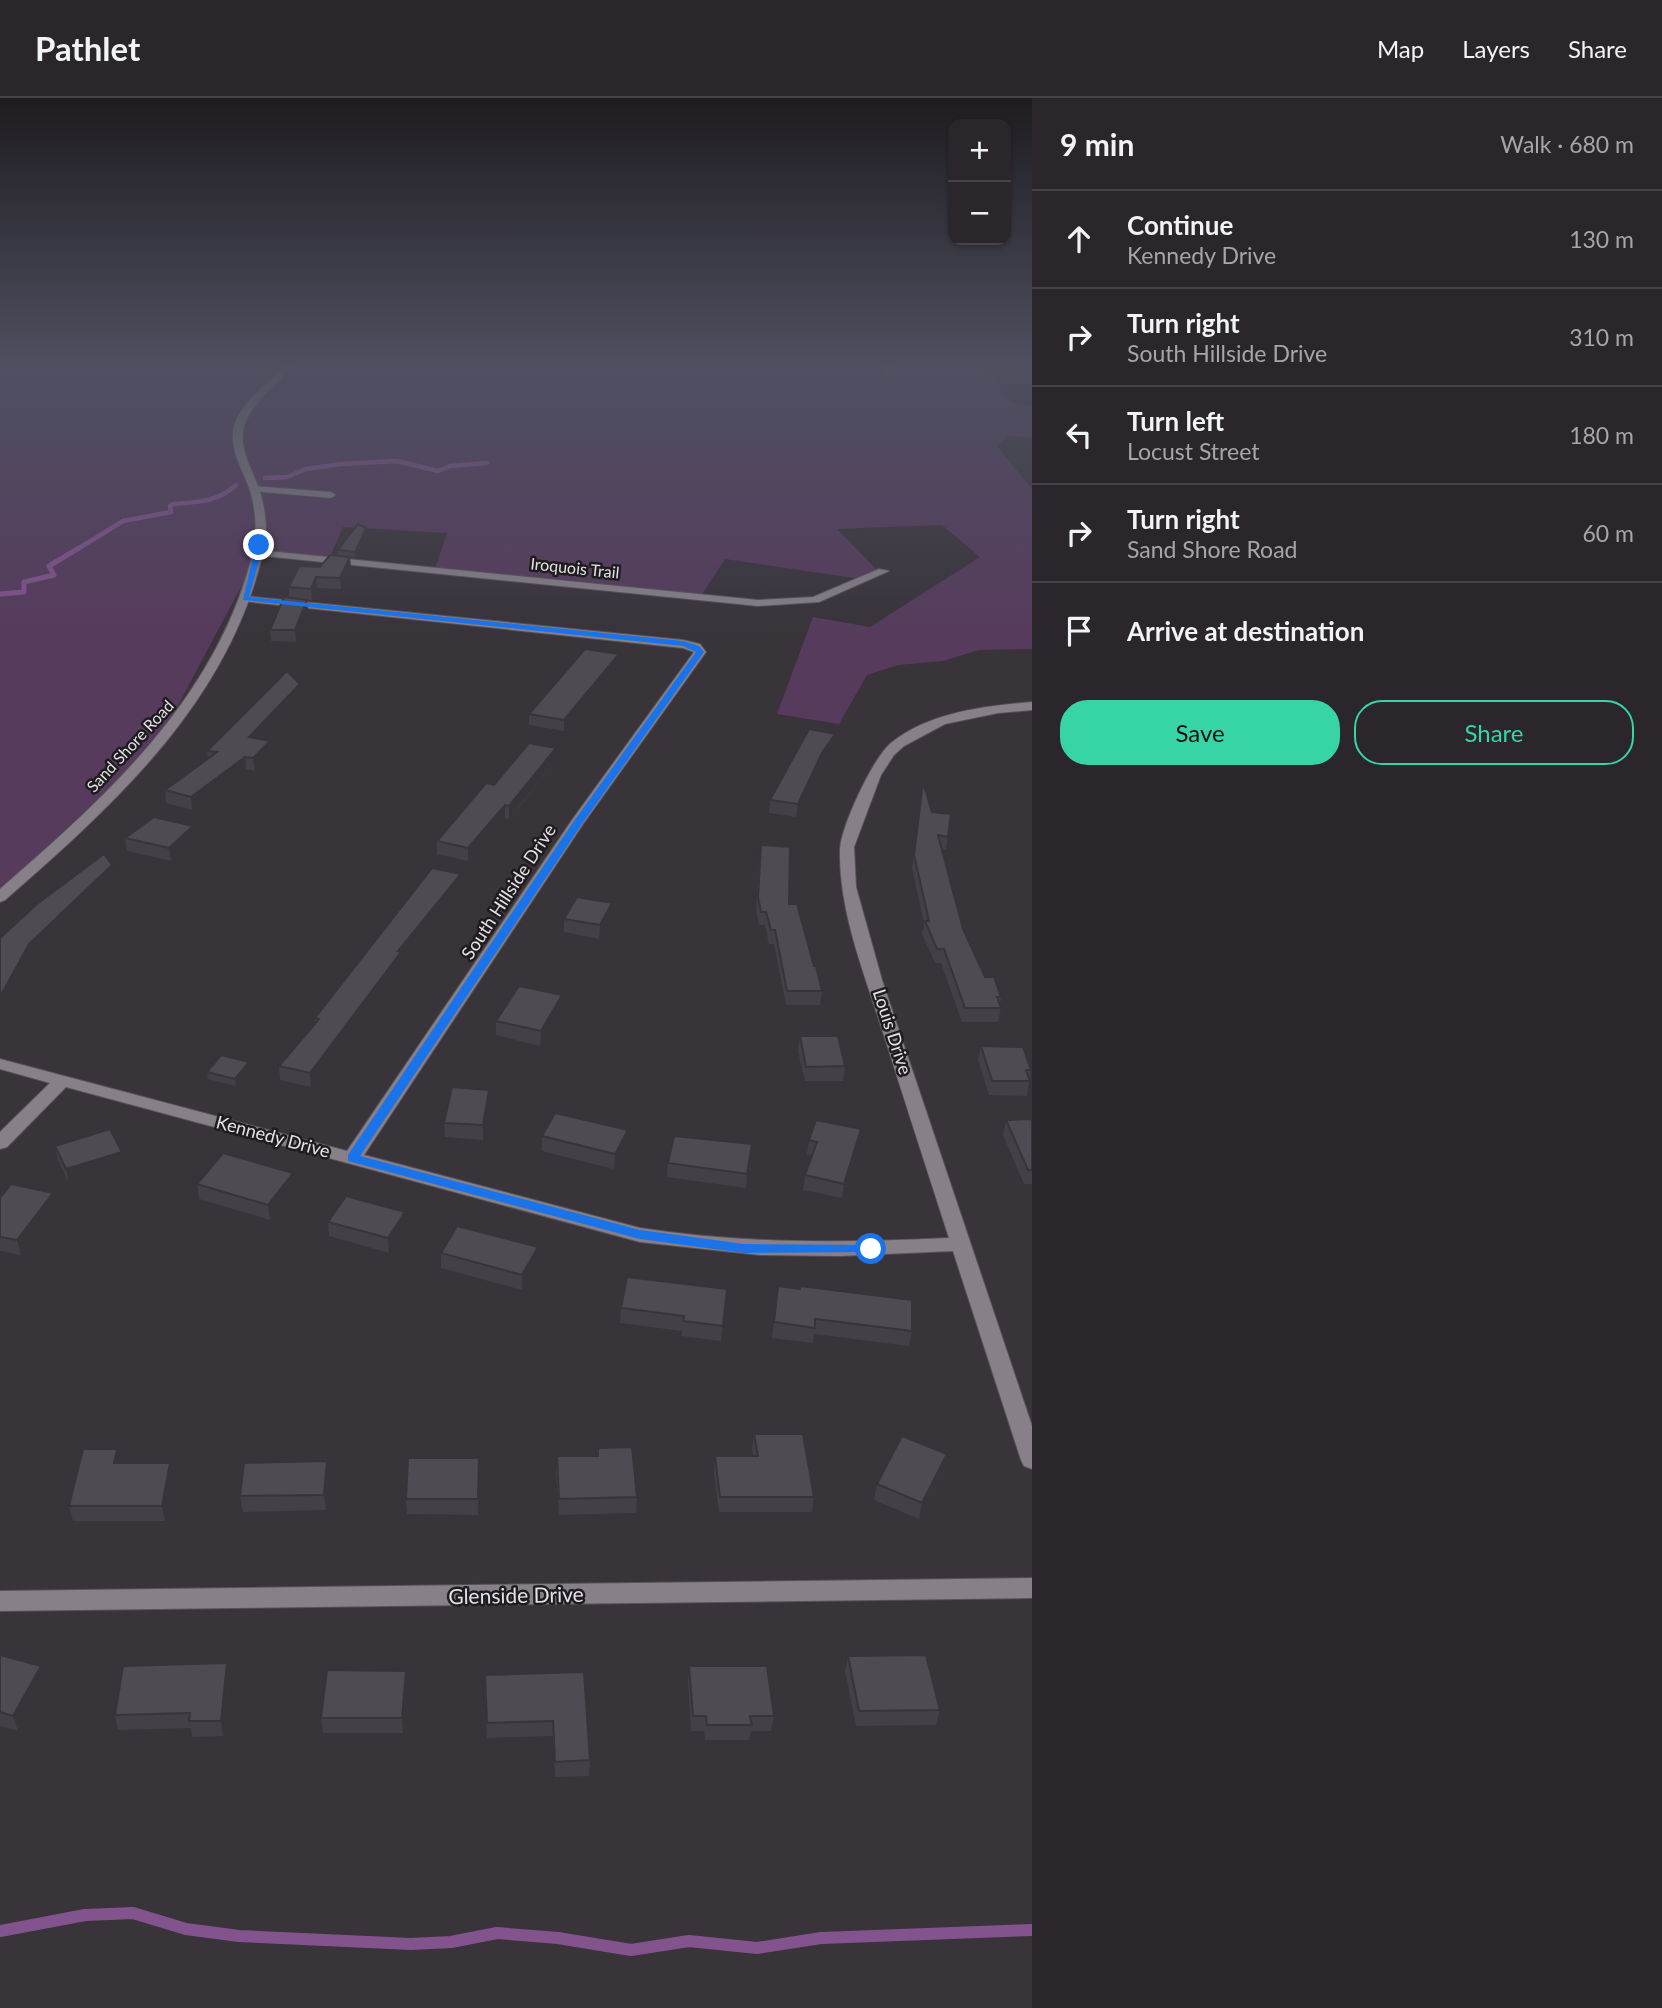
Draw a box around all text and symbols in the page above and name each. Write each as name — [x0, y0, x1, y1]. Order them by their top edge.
text: Pathlet — [35, 28, 140, 68]
text: Map — [1377, 34, 1424, 63]
text: Layers — [1462, 34, 1530, 63]
text: Share — [1568, 34, 1627, 63]
map controls — [948, 119, 1011, 245]
button: + — [948, 119, 1011, 182]
text: 9 min — [1060, 126, 1134, 162]
text: Walk · 680 m — [1500, 130, 1634, 158]
button: − — [948, 182, 1011, 245]
text: Continue — [1127, 209, 1233, 241]
icon: ahead — [1060, 220, 1098, 258]
text: 130 m — [1569, 225, 1634, 253]
text: Kennedy Drive — [1127, 241, 1276, 269]
text: Turn right — [1127, 307, 1240, 339]
icon: right — [1060, 318, 1098, 356]
text: 310 m — [1569, 323, 1634, 351]
text: South Hillside Drive — [1127, 339, 1327, 367]
text: Turn left — [1127, 405, 1224, 437]
icon: left — [1060, 416, 1098, 454]
text: 180 m — [1569, 421, 1634, 449]
text: Locust Street — [1127, 437, 1259, 465]
text: Turn right — [1127, 503, 1240, 535]
icon: right — [1060, 514, 1098, 552]
text: 60 m — [1583, 519, 1634, 547]
route end — [243, 529, 274, 560]
text: Sand Shore Road — [1127, 535, 1297, 563]
street label: Iroquois Trail — [530, 553, 620, 582]
icon: arrive — [1060, 612, 1098, 650]
text: Arrive at destination — [1127, 615, 1364, 647]
street label: Sand Shore Road — [82, 696, 177, 795]
button: Save — [1060, 700, 1340, 765]
button: Share — [1354, 700, 1634, 765]
street label: South Hillside Drive — [456, 820, 560, 963]
street label: Louis Drive — [869, 986, 917, 1077]
street label: Kennedy Drive — [214, 1110, 333, 1162]
route start — [855, 1233, 886, 1264]
street label: Glenside Drive — [448, 1581, 584, 1608]

